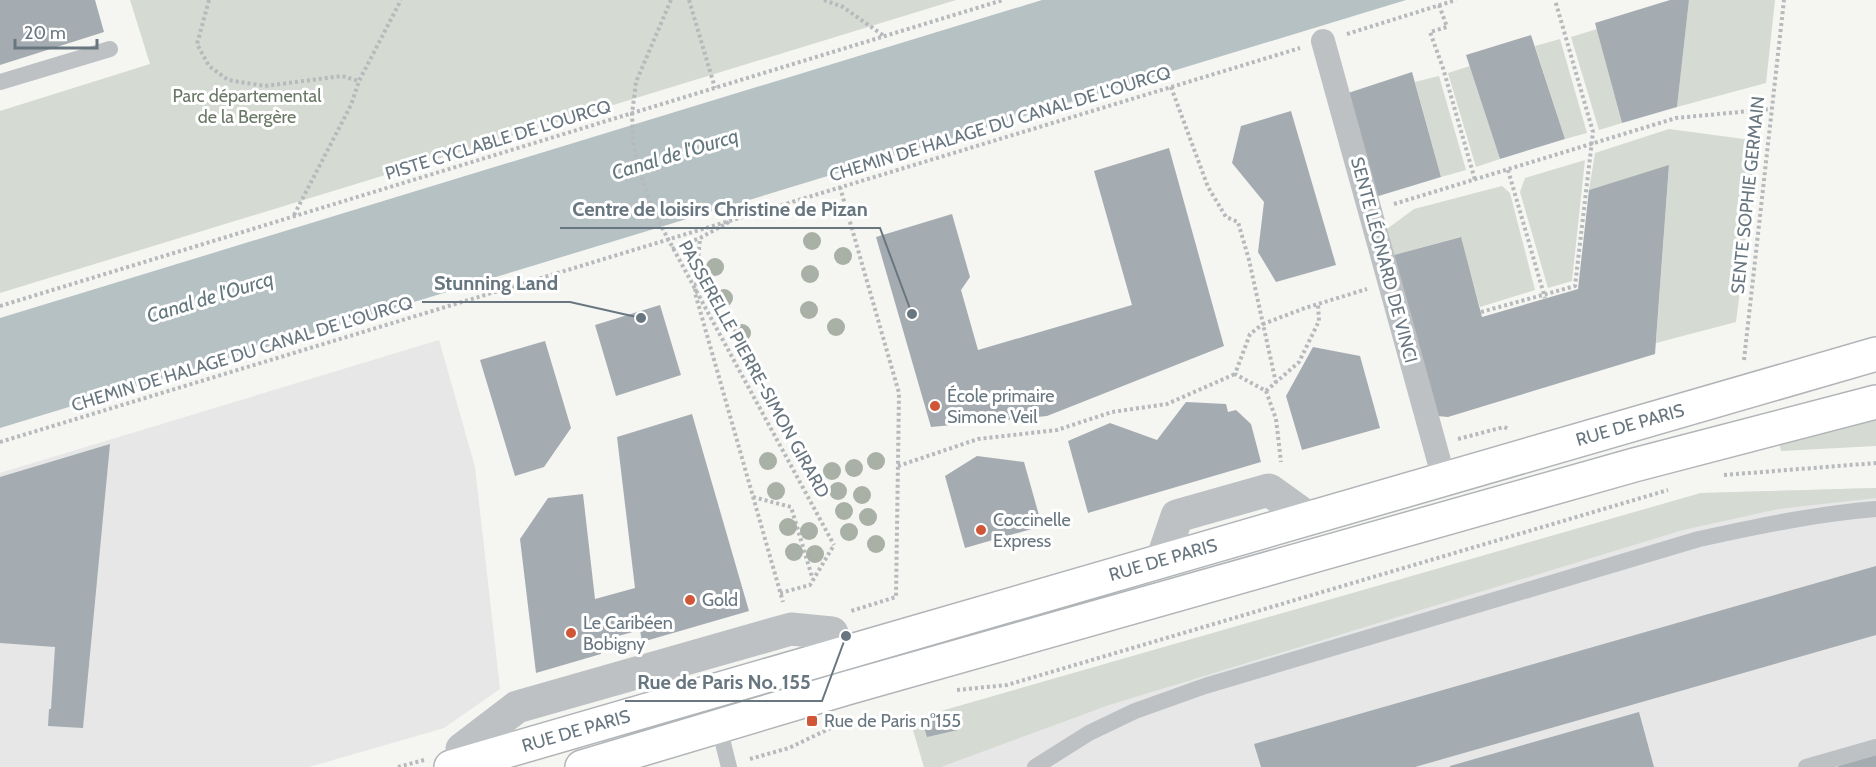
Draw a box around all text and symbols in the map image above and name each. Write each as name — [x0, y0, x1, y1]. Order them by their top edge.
scale bar — [15, 12, 98, 50]
text: 20 m — [24, 22, 66, 44]
street label: CHEMIN DE HALAGE DU CANAL DE L'OURCQ — [827, 61, 1173, 187]
park label: Parc départemental de la Bergère — [172, 85, 322, 128]
street label: PISTE CYCLABLE DE L'OURCQ — [382, 95, 614, 185]
street label: SENTE SOPHIE GERMAIN — [1727, 95, 1769, 295]
water label: Canal de l'Ourcq — [609, 123, 741, 185]
street label: SENTE LÉONARD DE VINCI — [1346, 155, 1422, 365]
callout: Centre de loisirs Christine de Pizan — [560, 190, 880, 228]
text: Centre de loisirs Christine de Pizan — [572, 197, 868, 221]
street label: PASSERELLE PIERRE-SIMON GIRARD — [674, 236, 834, 502]
callout: Stunning Land — [422, 264, 570, 302]
water label: Canal de l'Ourcq — [144, 266, 276, 328]
text: Stunning Land — [434, 271, 558, 295]
street label: CHEMIN DE HALAGE DU CANAL DE L'OURCQ — [69, 291, 415, 417]
place label: École primaire Simone Veil — [947, 385, 1055, 428]
marker: École primaire Simone Veil — [928, 399, 942, 413]
street label: RUE DE PARIS — [1573, 399, 1687, 451]
place label: Coccinelle Express — [993, 509, 1071, 552]
marker: Coccinelle Express — [974, 523, 988, 537]
street label: RUE DE PARIS — [1106, 534, 1220, 586]
place label: Gold — [702, 589, 738, 611]
marker: Gold — [683, 593, 697, 607]
place label: Le Caribéen Bobigny — [583, 612, 673, 655]
marker: Le Caribéen Bobigny — [564, 626, 578, 640]
callout: Rue de Paris No. 155 — [625, 663, 822, 701]
text: Rue de Paris No. 155 — [637, 670, 811, 694]
street label: RUE DE PARIS — [519, 705, 633, 757]
place label: Rue de Paris n°155 — [824, 710, 961, 732]
marker: Rue de Paris n°155 — [805, 714, 819, 728]

